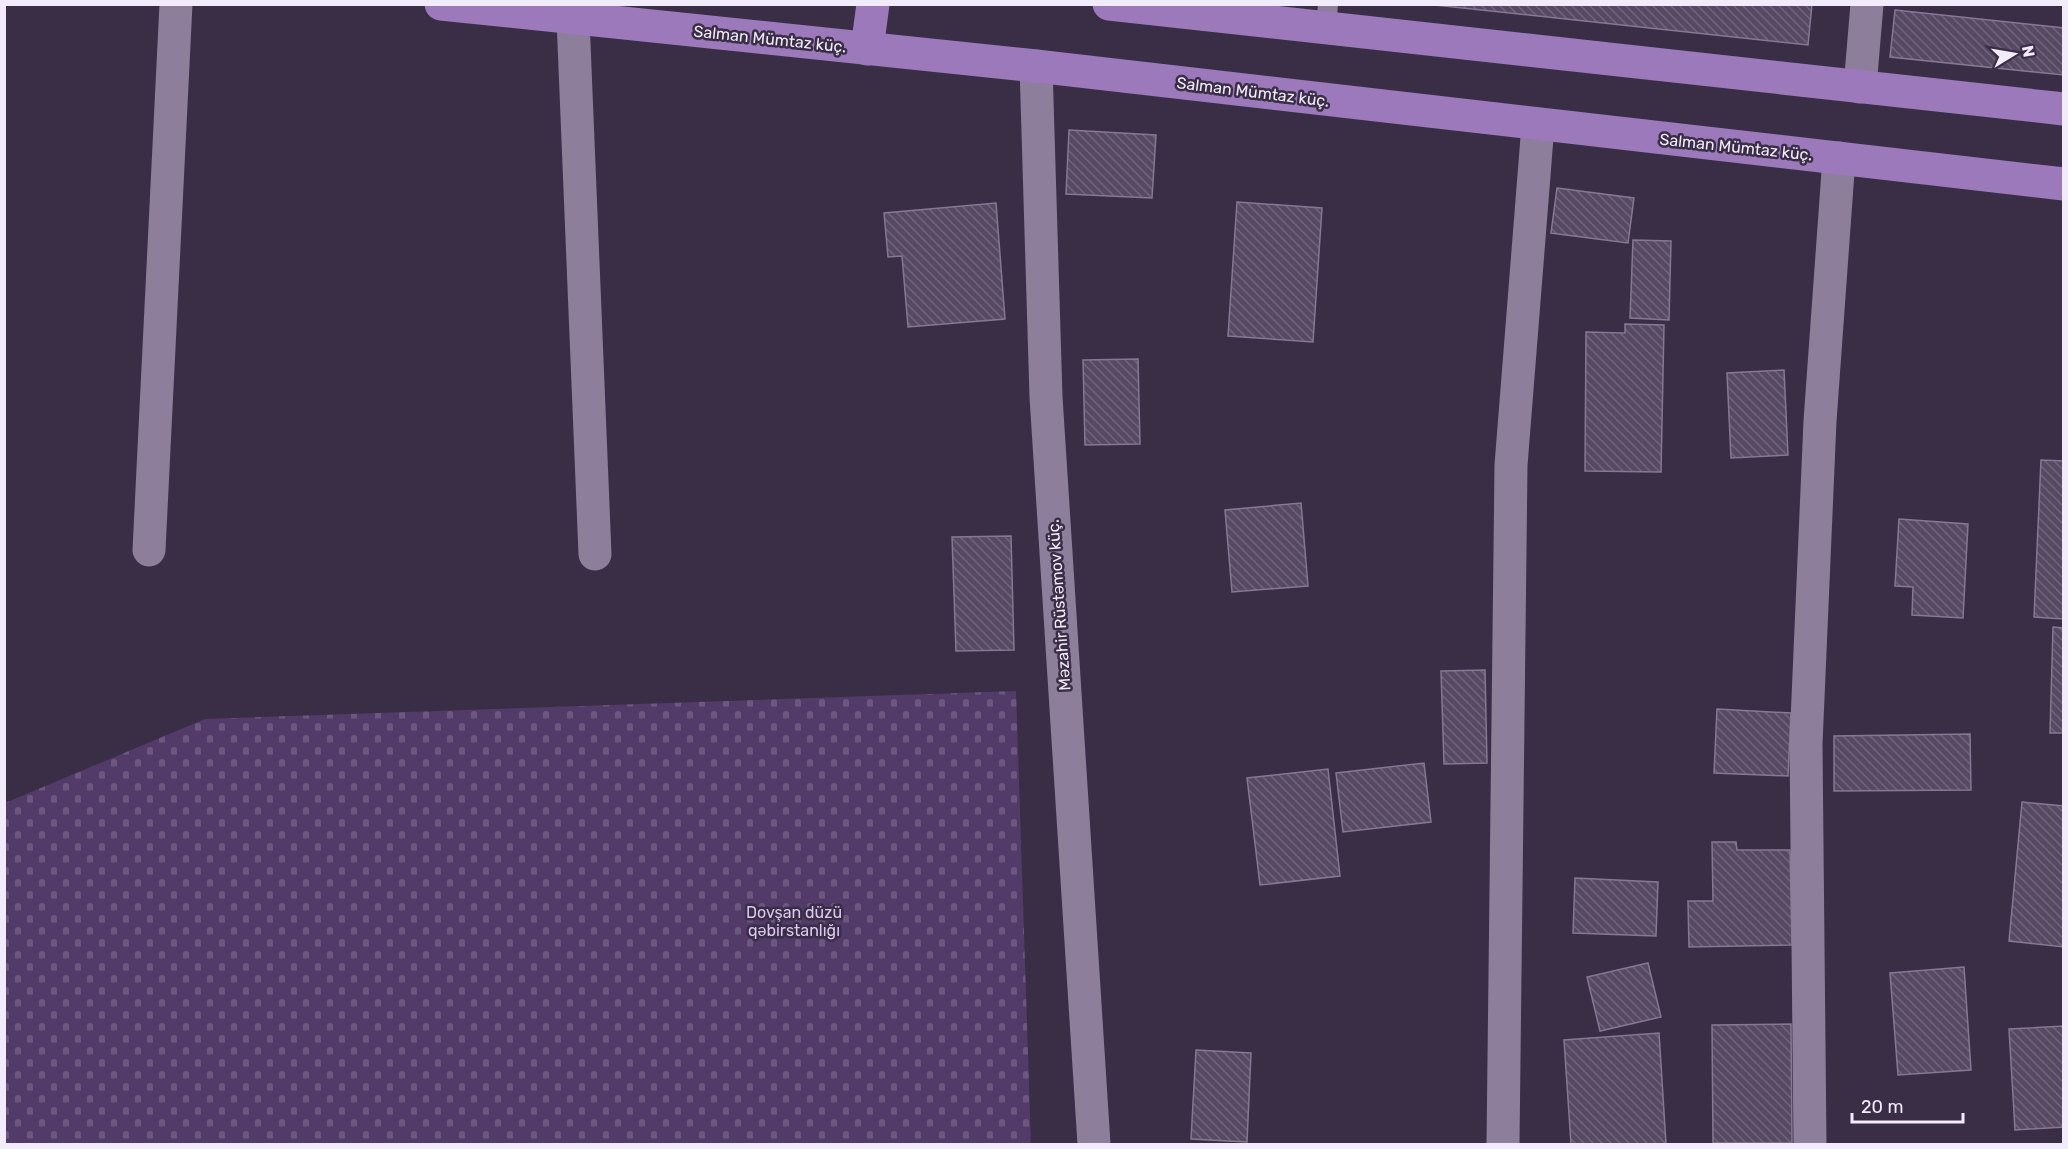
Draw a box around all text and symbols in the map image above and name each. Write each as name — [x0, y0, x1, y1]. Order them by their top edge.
street label: Salman Mümtaz küç. — [693, 22, 847, 56]
north arrow — [1984, 24, 2044, 84]
text: N — [2018, 44, 2039, 59]
street label: Salman Mümtaz küç. — [1176, 73, 1330, 111]
street label: Salman Mümtaz küç. — [1659, 130, 1813, 164]
street label: Məzahir Rüstəmov küç. — [1044, 519, 1074, 691]
park label: Dovşan düzü qəbirstanlığı — [746, 903, 842, 940]
scale bar — [1852, 1086, 1963, 1124]
text: 20 m — [1861, 1096, 1903, 1118]

